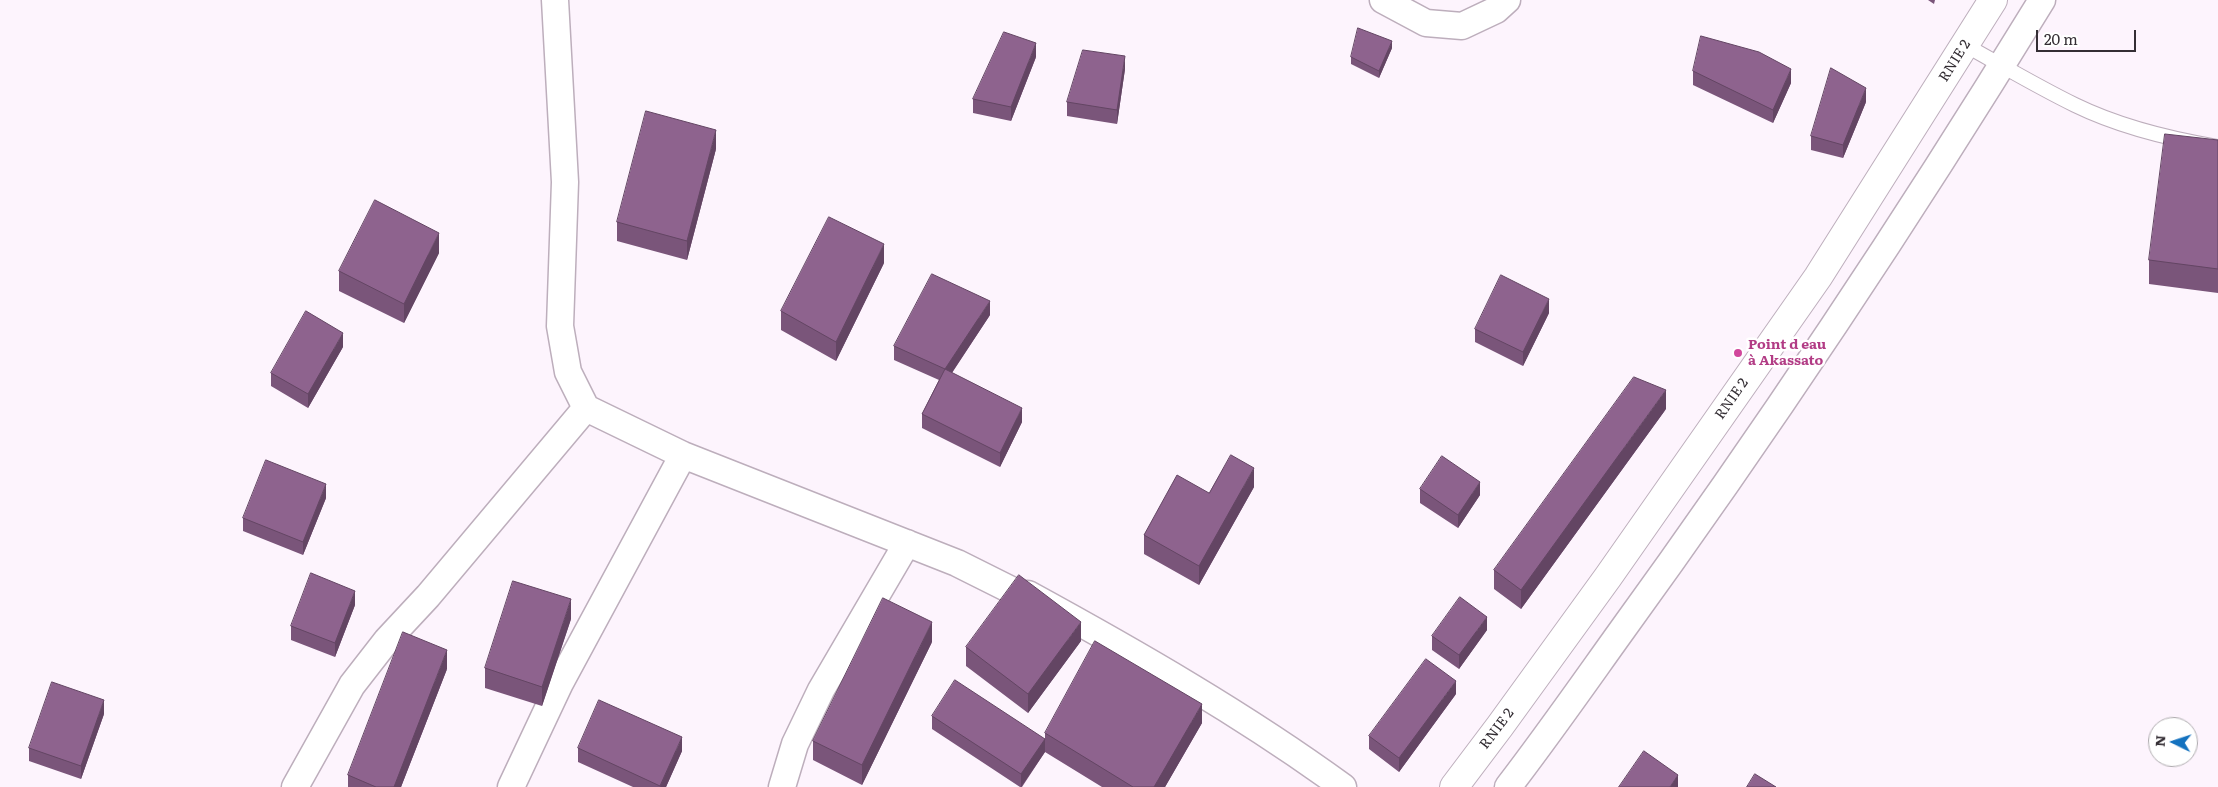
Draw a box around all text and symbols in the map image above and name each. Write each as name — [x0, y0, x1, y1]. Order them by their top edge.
scale bar — [2038, 20, 2138, 52]
text: 20 m — [2044, 27, 2078, 50]
street label: RNIE 2 — [1936, 37, 1974, 85]
place label: Point d eau à Akassato — [1748, 337, 1826, 370]
marker: Point d eau à Akassato — [1732, 347, 1744, 359]
street label: RNIE 2 — [1712, 375, 1752, 423]
street label: RNIE 2 — [1476, 705, 1518, 753]
north arrow — [2148, 717, 2198, 767]
text: N — [2149, 734, 2169, 748]

